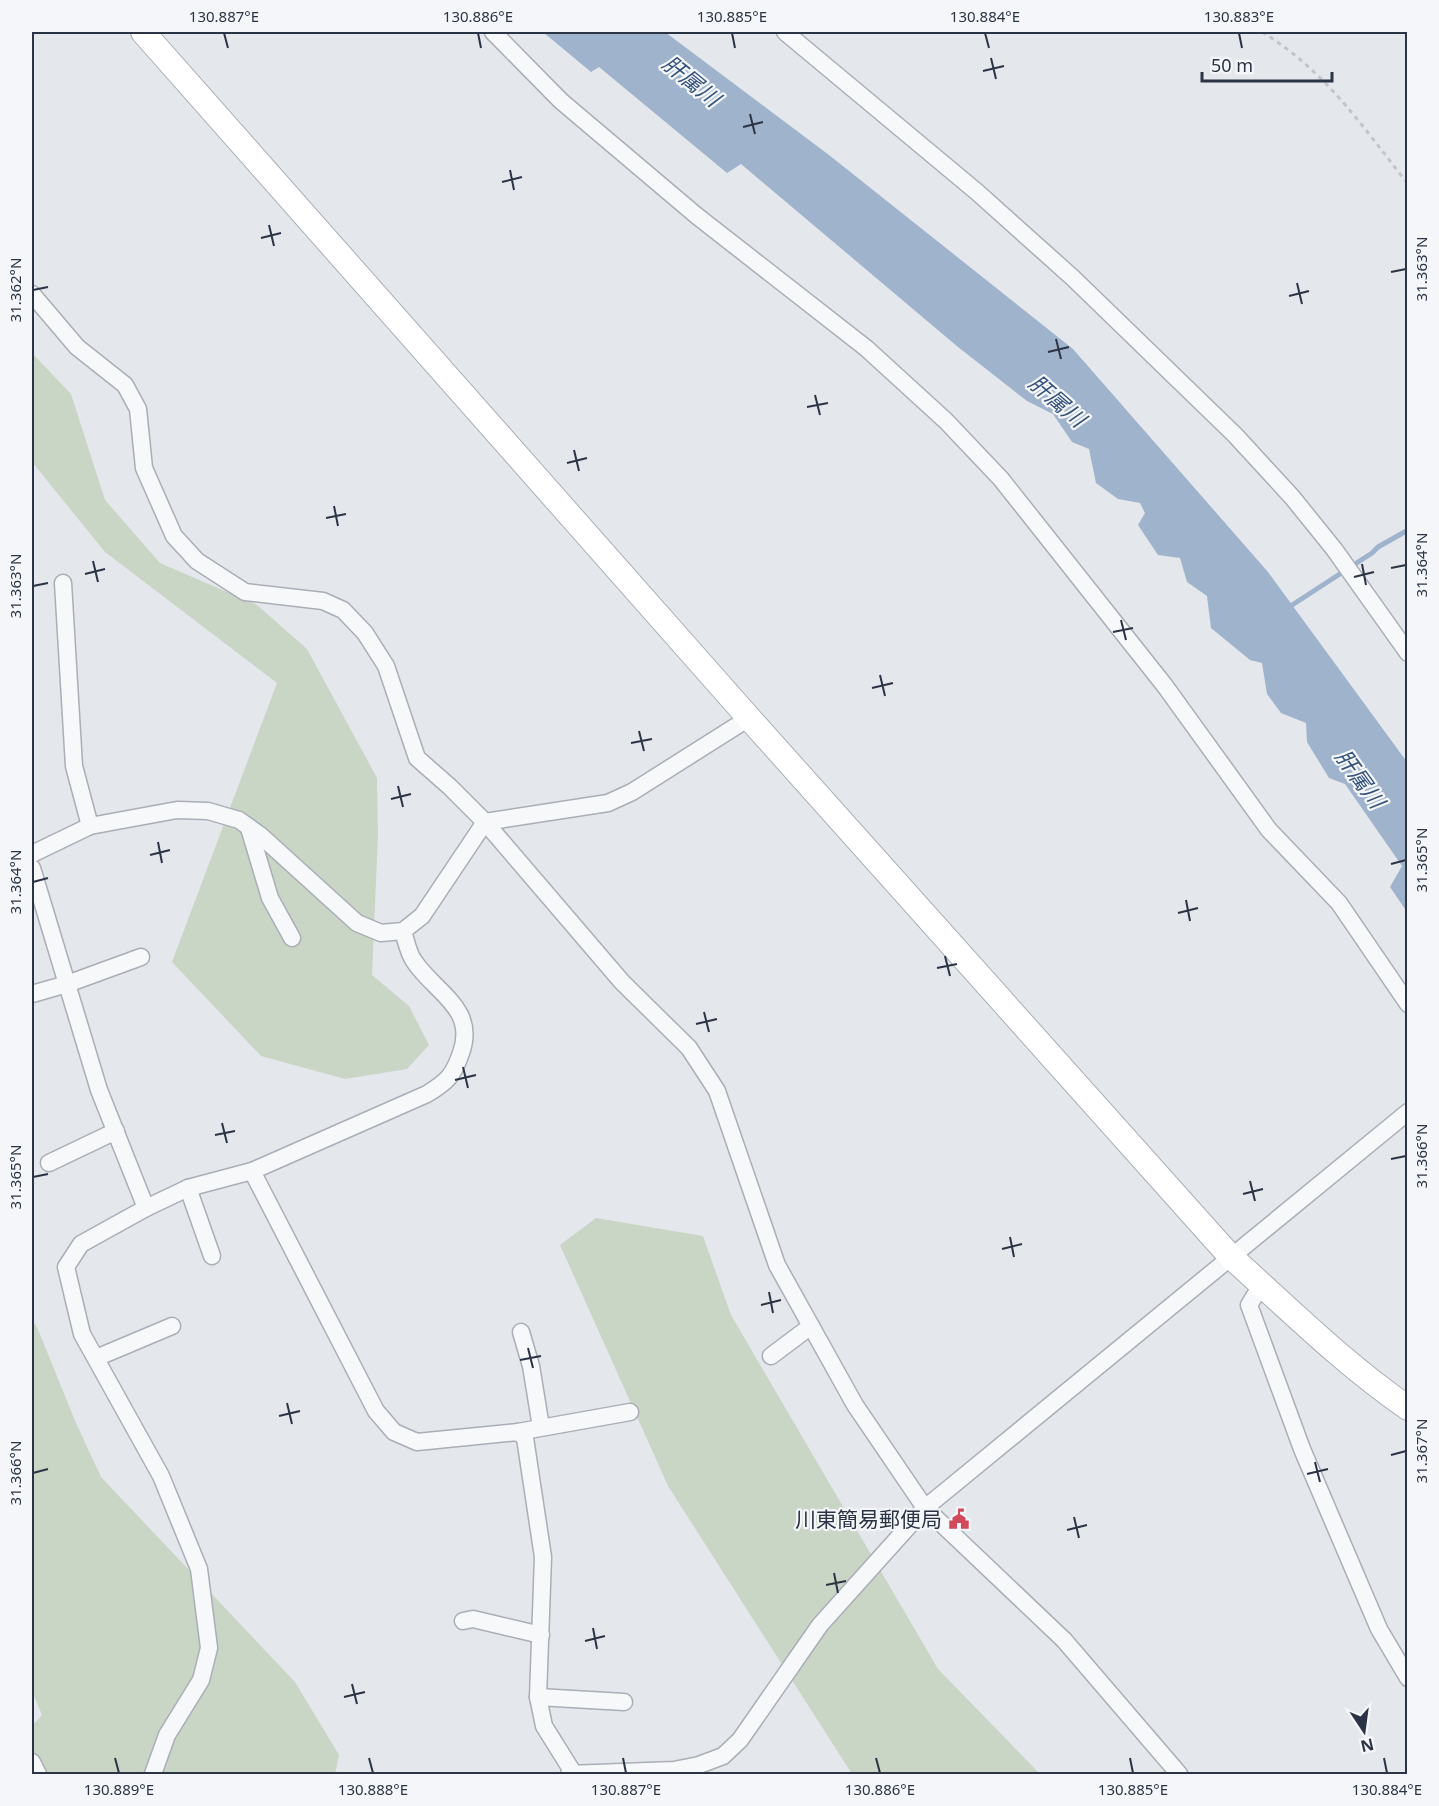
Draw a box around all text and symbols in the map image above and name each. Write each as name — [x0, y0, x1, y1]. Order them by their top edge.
text: 130.887°E — [189, 6, 259, 26]
text: 130.886°E — [443, 6, 513, 26]
text: 130.885°E — [697, 6, 767, 26]
text: 130.884°E — [950, 6, 1020, 26]
text: 130.883°E — [1204, 6, 1274, 26]
scale bar — [1202, 45, 1332, 83]
water label: 肝属川 — [657, 48, 729, 114]
text: 50 m — [1211, 53, 1253, 77]
text: 31.363°N — [1411, 237, 1431, 301]
text: 31.362°N — [5, 258, 25, 322]
water label: 肝属川 — [1023, 367, 1094, 434]
text: 31.364°N — [1411, 533, 1431, 597]
text: 31.363°N — [5, 554, 25, 618]
water label: 肝属川 — [1329, 742, 1394, 815]
text: 31.365°N — [1411, 828, 1431, 892]
text: 31.364°N — [5, 850, 25, 914]
text: 31.366°N — [1411, 1124, 1431, 1188]
text: 31.365°N — [5, 1145, 25, 1209]
text: 31.367°N — [1411, 1419, 1431, 1483]
text: 31.366°N — [5, 1441, 25, 1505]
place label: 川東簡易郵便局 — [795, 1505, 942, 1533]
public building icon: 川東簡易郵便局 — [947, 1507, 971, 1531]
north arrow — [1334, 1701, 1394, 1761]
text: N — [1359, 1733, 1376, 1758]
text: 130.889°E — [84, 1779, 154, 1799]
text: 130.888°E — [338, 1779, 408, 1799]
text: 130.887°E — [591, 1779, 661, 1799]
text: 130.886°E — [845, 1779, 915, 1799]
text: 130.885°E — [1098, 1779, 1168, 1799]
text: 130.884°E — [1352, 1779, 1422, 1799]

